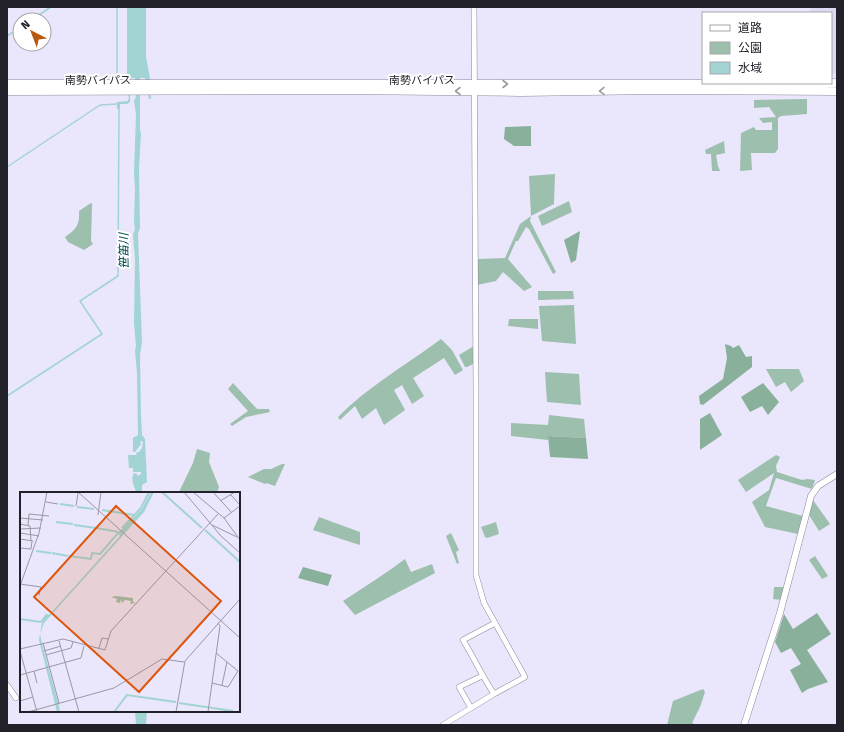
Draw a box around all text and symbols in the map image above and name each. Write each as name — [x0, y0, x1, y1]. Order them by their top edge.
north arrow — [12, 12, 52, 52]
legend — [702, 12, 832, 84]
text: N — [19, 18, 33, 32]
text: 道路 — [738, 21, 762, 35]
text: 公園 — [738, 41, 762, 55]
text: 水域 — [738, 61, 762, 75]
street label: 南勢バイパス — [65, 74, 131, 87]
street label: 南勢バイパス — [389, 74, 455, 87]
one-way arrow — [502, 80, 508, 88]
one-way arrow — [455, 87, 461, 95]
one-way arrow — [599, 87, 605, 95]
water label: 笹笛川 — [117, 231, 131, 269]
inset map — [20, 492, 240, 712]

